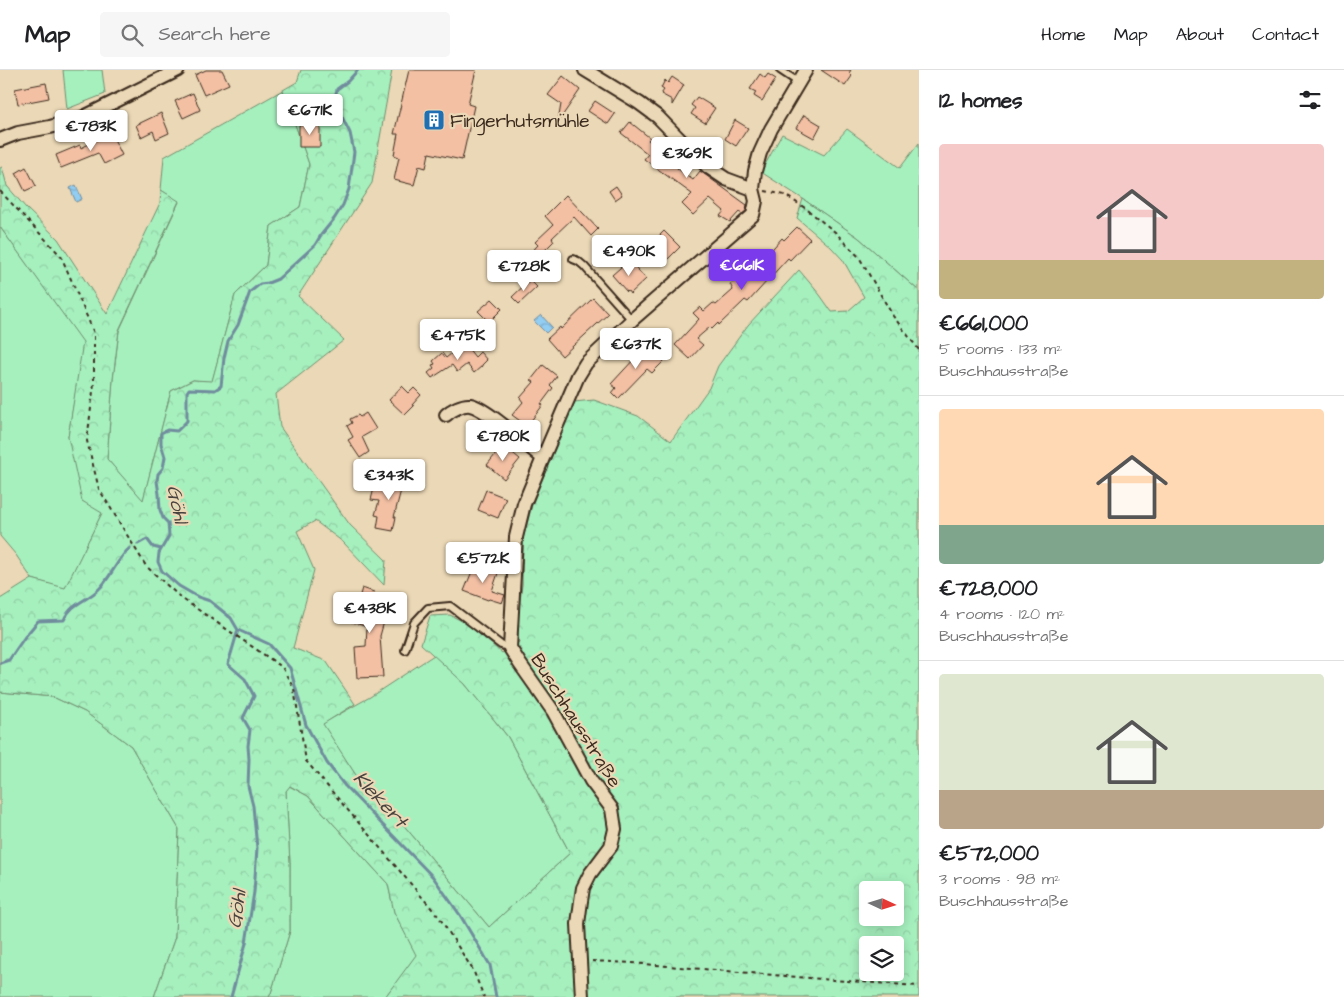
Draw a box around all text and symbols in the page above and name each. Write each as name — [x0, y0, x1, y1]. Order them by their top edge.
search box — [100, 12, 450, 57]
text: Map — [25, 18, 70, 52]
icon: search — [118, 21, 146, 49]
text: Search here — [158, 21, 271, 48]
text: Home — [1041, 22, 1086, 47]
text: Map — [1114, 22, 1148, 47]
text: About — [1176, 22, 1224, 47]
text: Contact — [1252, 22, 1319, 47]
text: 12 homes — [939, 86, 1023, 115]
icon: filters — [1296, 86, 1324, 114]
pin: €671K — [275, 93, 345, 136]
text: €671K — [288, 99, 332, 121]
building icon: Fingerhutsmühle — [422, 108, 446, 132]
place label: Fingerhutsmühle — [450, 108, 589, 136]
pin: €783K — [56, 109, 126, 152]
text: €783K — [66, 115, 116, 137]
pin: €369K — [652, 136, 722, 179]
text: €369K — [662, 142, 712, 164]
icon: home — [1087, 176, 1177, 266]
pin: €490K — [594, 234, 664, 277]
text: €490K — [603, 240, 655, 262]
pin: €661K — [707, 248, 777, 291]
pin: €728K — [489, 250, 559, 292]
text: €661K — [720, 254, 764, 276]
text: €728K — [498, 255, 550, 277]
text: €661,000 — [939, 309, 1028, 338]
pin: €475K — [423, 318, 493, 361]
text: €475K — [431, 324, 485, 346]
pin: €637K — [601, 328, 671, 370]
text: €637K — [611, 333, 661, 355]
text: 5 rooms · 133 m² — [939, 338, 1062, 360]
text: Buschhausstraße — [939, 360, 1068, 382]
pin: €780K — [468, 420, 538, 462]
text: €780K — [477, 425, 529, 447]
icon: home — [1087, 442, 1177, 532]
pin: €343K — [354, 458, 424, 501]
text: €343K — [364, 464, 414, 486]
water label: Göhl — [159, 483, 195, 529]
pin: €572K — [448, 542, 518, 584]
text: €572K — [457, 547, 509, 569]
text: €728,000 — [939, 574, 1038, 603]
pin: €438K — [335, 592, 405, 634]
text: €438K — [344, 597, 396, 619]
text: 4 rooms · 120 m² — [939, 603, 1065, 625]
text: Buschhausstraße — [939, 625, 1068, 647]
street label: Buschhausstraße — [524, 649, 628, 793]
icon: home — [1087, 707, 1177, 797]
water label: Klekert — [347, 765, 415, 836]
text: €572,000 — [939, 839, 1039, 868]
text: 3 rooms · 98 m² — [939, 868, 1060, 890]
north arrow — [859, 881, 904, 926]
map controls — [859, 881, 904, 981]
water label: Göhl — [220, 885, 254, 930]
text: Buschhausstraße — [939, 890, 1068, 912]
button: layers — [859, 936, 904, 981]

